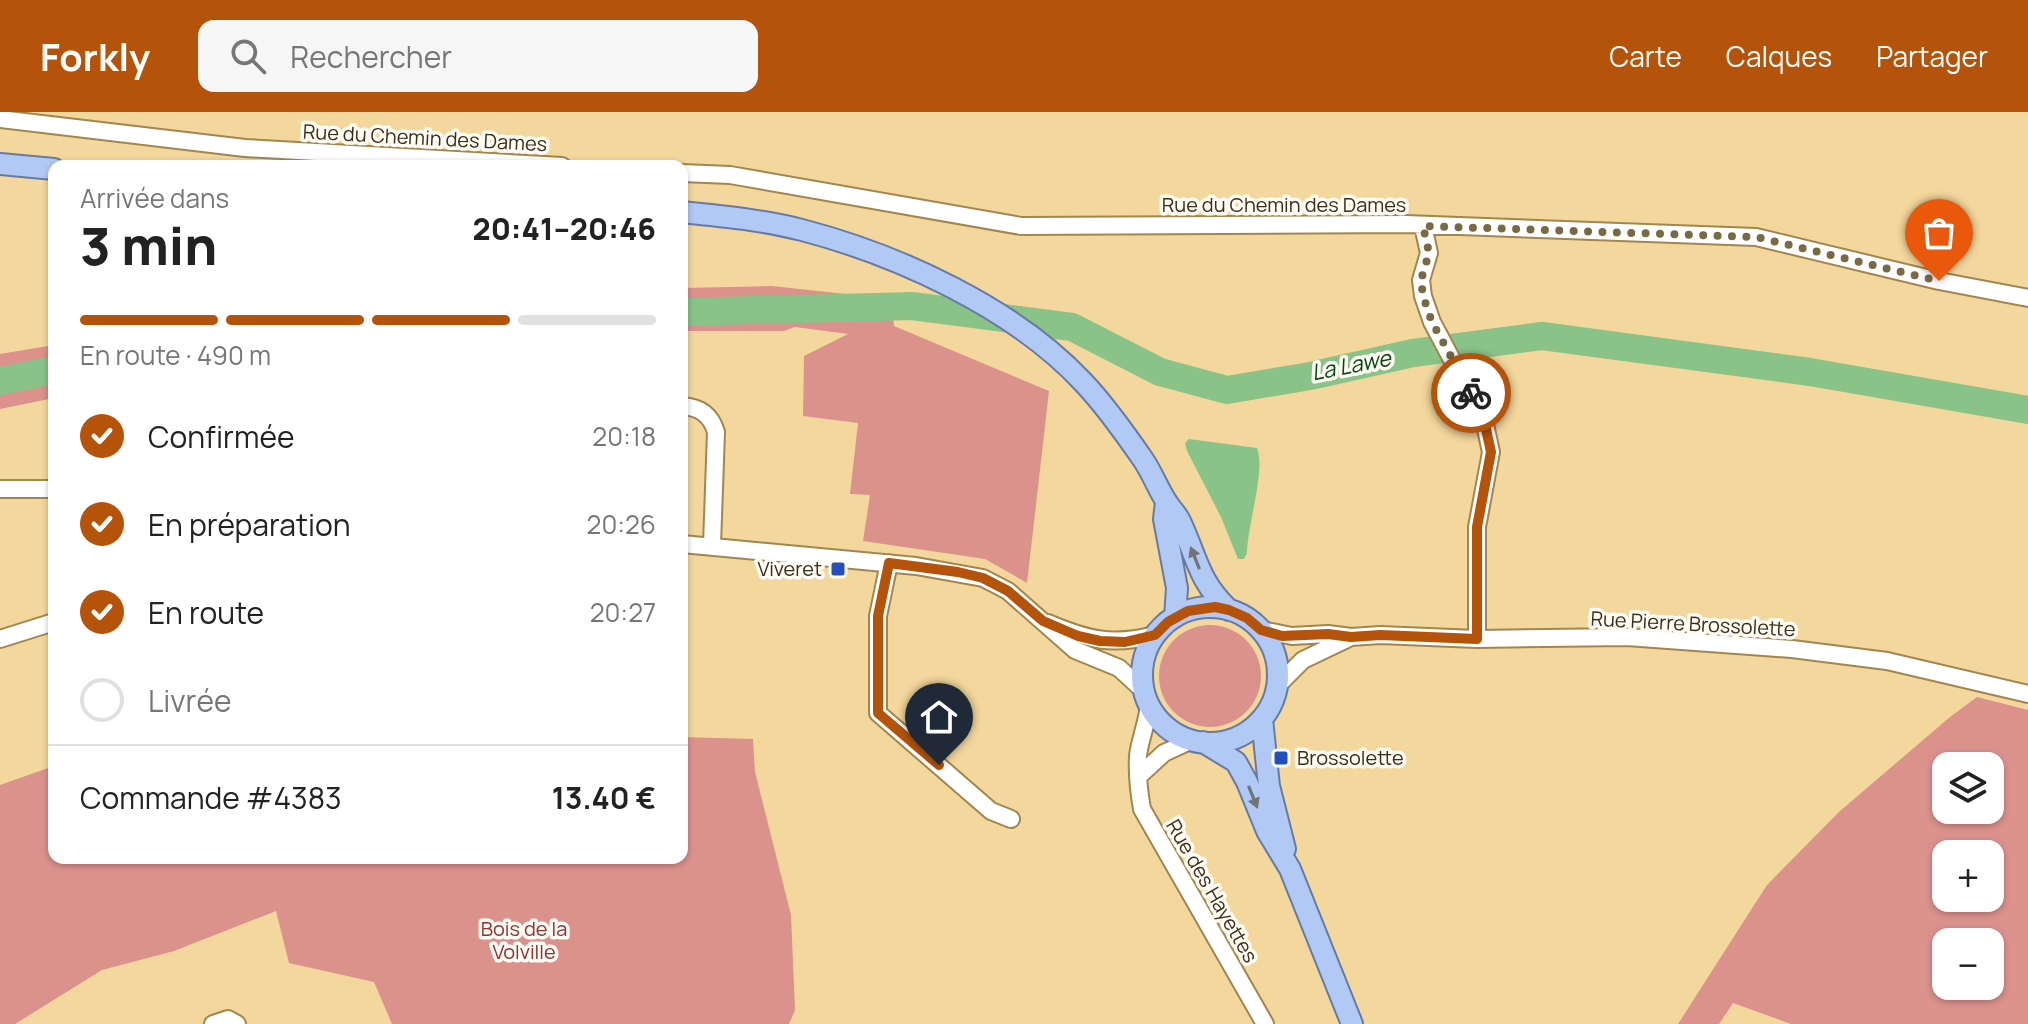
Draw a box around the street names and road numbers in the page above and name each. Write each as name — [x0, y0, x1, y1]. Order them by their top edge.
street label: Rue du Chemin des Dames — [302, 118, 548, 157]
street label: Rue du Chemin des Dames — [1162, 191, 1406, 218]
street label: Rue Pierre Brossolette — [1590, 605, 1796, 642]
street label: Rue des Hayettes — [1160, 814, 1264, 967]

